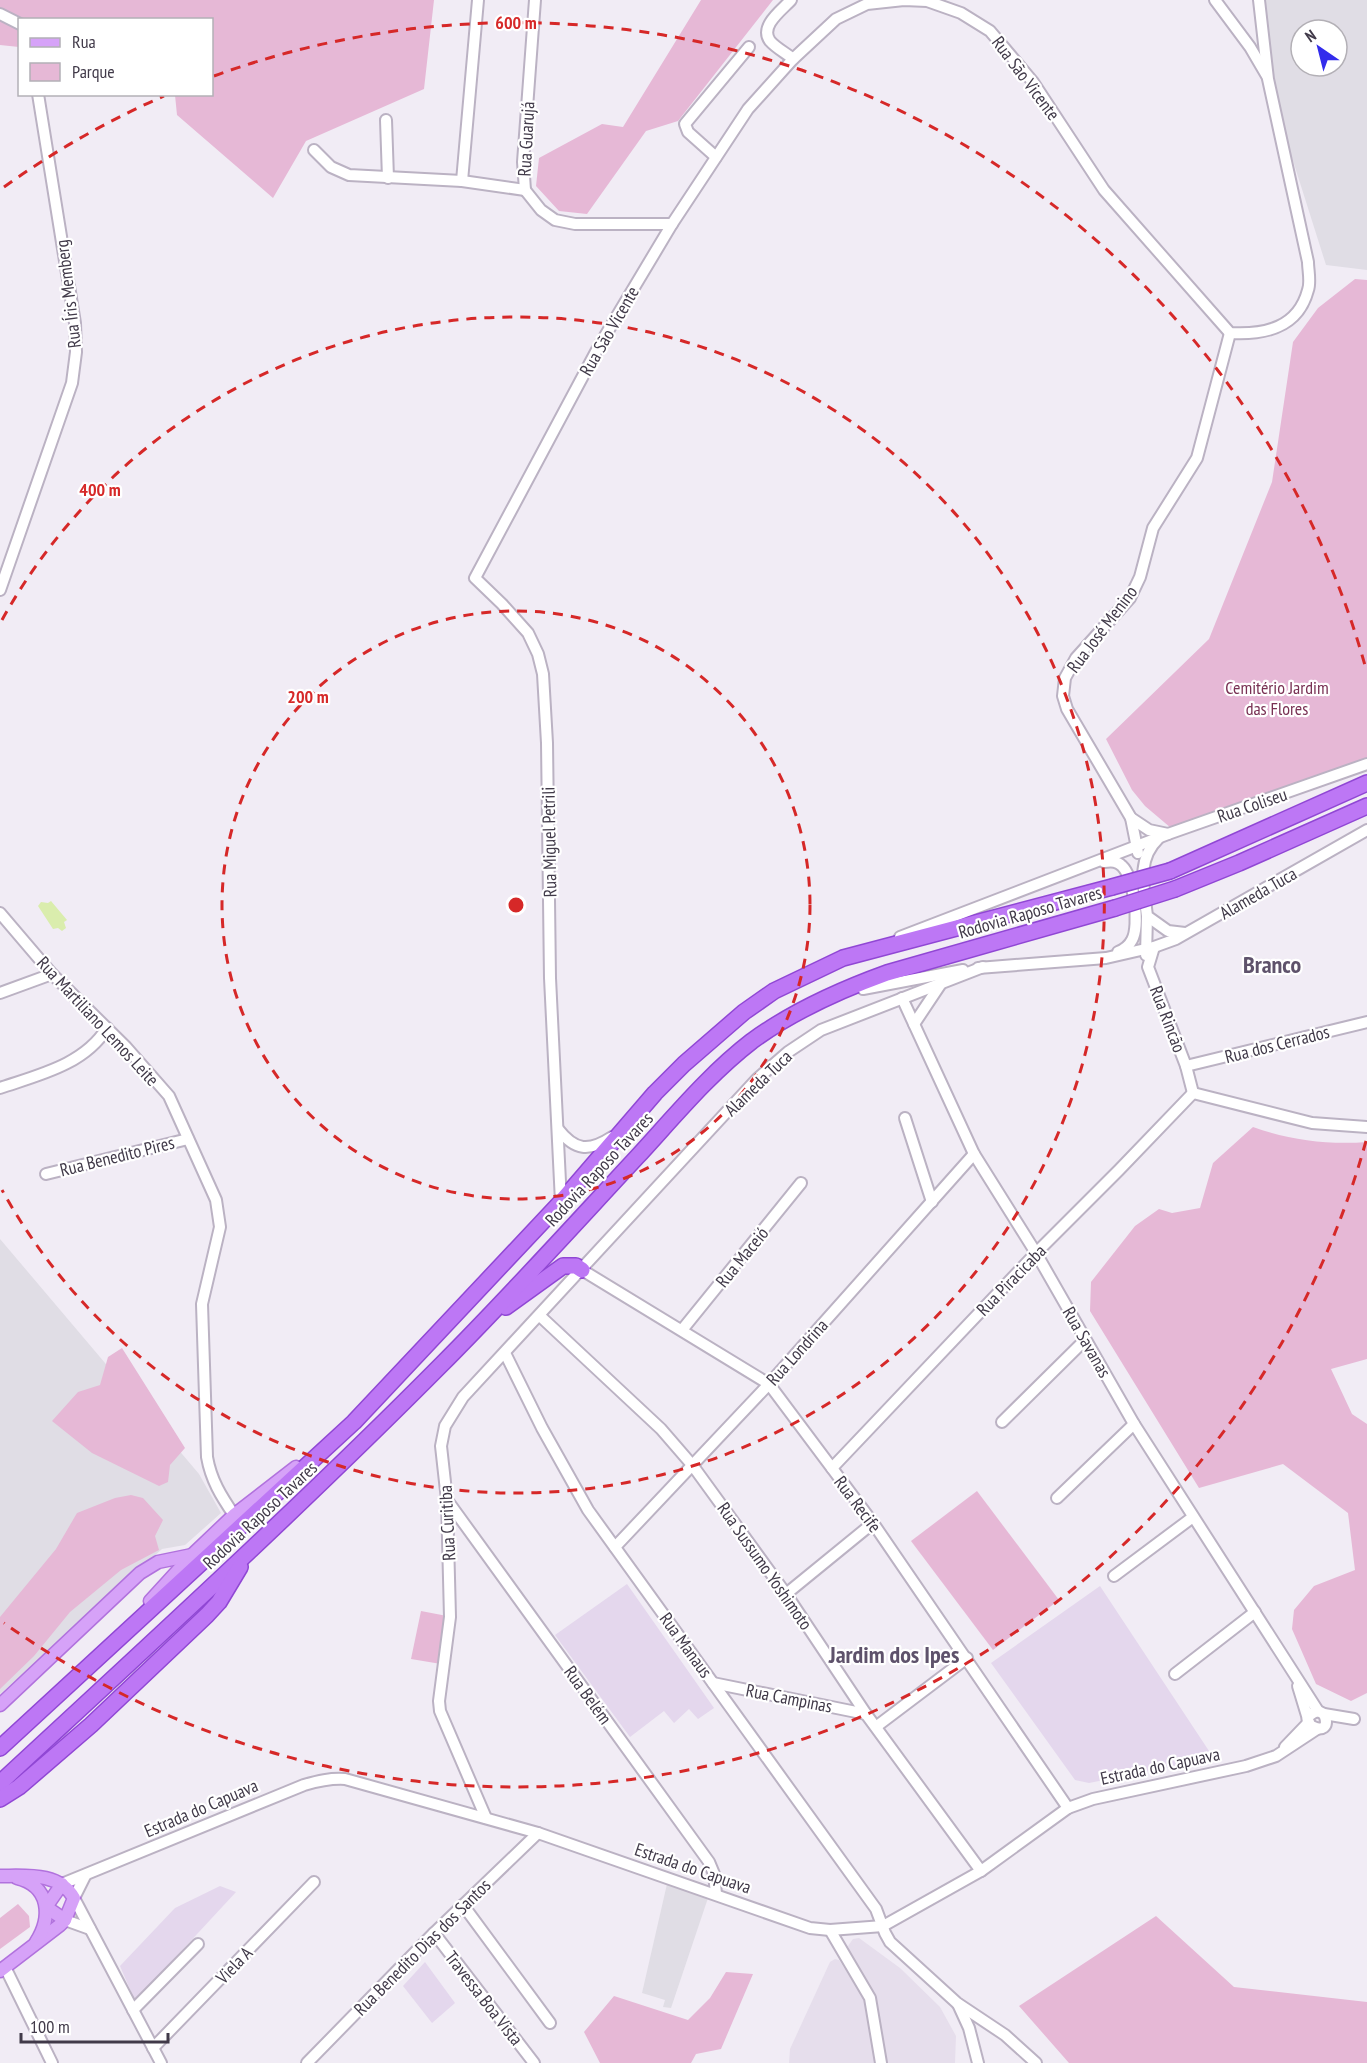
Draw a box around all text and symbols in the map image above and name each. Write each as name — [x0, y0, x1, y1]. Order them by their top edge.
text: 600 m — [495, 11, 537, 34]
legend — [18, 18, 213, 96]
north arrow — [1289, 18, 1349, 78]
text: N — [1301, 25, 1320, 46]
text: Rua — [72, 30, 96, 53]
street label: Rua São Vicente — [987, 31, 1065, 125]
text: Parque — [72, 60, 115, 83]
street label: Rua Guarujá — [513, 101, 539, 177]
street label: Rua Íris Memberg — [50, 239, 86, 349]
street label: Rua São Vicente — [574, 282, 644, 380]
text: 400 m — [79, 478, 121, 501]
street label: Rua José Menino — [1062, 581, 1142, 677]
park label: Cemitério Jardim das Flores — [1225, 676, 1329, 720]
text: 200 m — [287, 685, 329, 708]
street label: Rua Coliseu — [1214, 782, 1290, 828]
street label: Rua Miguel Petrili — [537, 786, 561, 898]
street label: Alameda Tuca — [1215, 862, 1301, 924]
street label: Rodovia Raposo Tavares — [956, 881, 1104, 943]
centre of rings — [506, 895, 526, 915]
district label: Branco — [1243, 949, 1301, 980]
street label: Rua Martiliano Lemos Leite — [32, 951, 164, 1091]
street label: Rua Rincão — [1145, 983, 1191, 1056]
street label: Rua dos Cerrados — [1222, 1020, 1332, 1068]
street label: Alameda Tuca — [719, 1045, 797, 1121]
street label: Rodovia Raposo Tavares — [540, 1107, 658, 1231]
street label: Rua Benedito Pires — [57, 1131, 177, 1181]
street label: Rua Maceió — [711, 1222, 774, 1292]
street label: Rua Piracicaba — [971, 1239, 1051, 1321]
street label: Rua Savanas — [1058, 1303, 1116, 1381]
street label: Rua Londrina — [761, 1314, 833, 1390]
street label: Rodovia Raposo Tavares — [198, 1456, 322, 1574]
street label: Rua Recife — [829, 1471, 887, 1537]
street label: Rua Curitiba — [434, 1484, 460, 1562]
street label: Rua Sussumo Yoshimoto — [712, 1498, 818, 1634]
street label: Rua Manaus — [655, 1608, 717, 1682]
district label: Jardim dos Ipes — [828, 1639, 959, 1670]
street label: Rua Belém — [559, 1661, 617, 1729]
street label: Rua Campinas — [744, 1678, 834, 1718]
street label: Estrada do Capuava — [1098, 1742, 1222, 1790]
street label: Estrada do Capuava — [141, 1774, 261, 1842]
street label: Estrada do Capuava — [632, 1837, 754, 1899]
street label: Rua Benedito Dias dos Santos — [349, 1874, 495, 2020]
street label: Viela A — [210, 1941, 258, 1989]
street label: Travessa Boa Vista — [440, 1946, 528, 2050]
scale bar — [21, 2006, 168, 2044]
text: 100 m — [30, 2015, 70, 2038]

